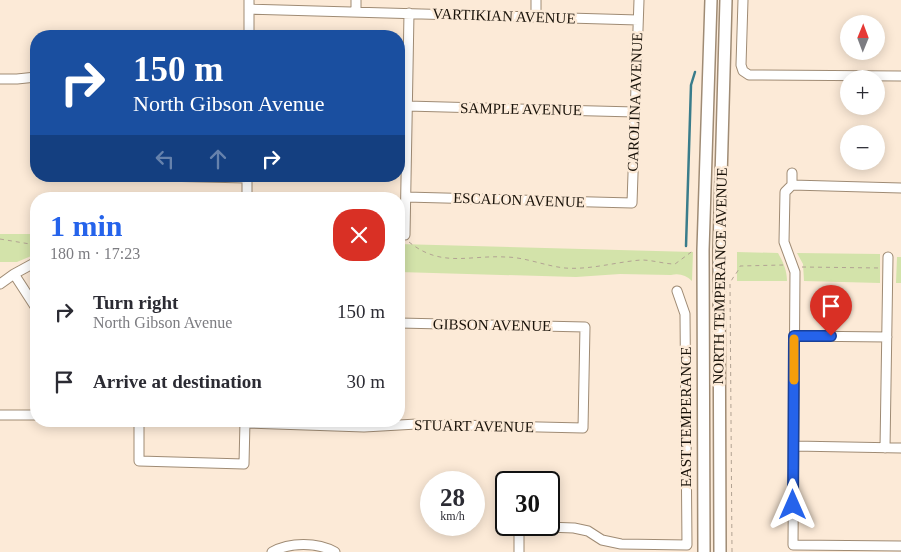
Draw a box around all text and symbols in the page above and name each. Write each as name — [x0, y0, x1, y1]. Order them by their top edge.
street label: VARTIKIAN AVENUE — [432, 6, 576, 26]
north arrow — [840, 15, 885, 60]
map controls — [840, 15, 885, 170]
street label: CAROLINA AVENUE — [625, 32, 645, 172]
icon: right — [50, 50, 115, 115]
text: 150 m — [133, 50, 223, 89]
button: + — [840, 70, 885, 115]
text: North Gibson Avenue — [133, 91, 324, 116]
street label: SAMPLE AVENUE — [460, 100, 582, 118]
button: − — [840, 125, 885, 170]
icon: left — [151, 145, 179, 173]
icon: ahead — [204, 145, 232, 173]
icon: right — [257, 145, 285, 173]
street label: NORTH TEMPERANCE AVENUE — [710, 167, 730, 385]
street label: ESCALON AVENUE — [453, 190, 585, 210]
text: 1 min — [50, 209, 123, 242]
button: close — [333, 209, 385, 261]
text: 180 m · 17:23 — [50, 245, 140, 262]
pin — [810, 285, 852, 336]
text: Turn right — [93, 292, 178, 313]
icon: arrive — [817, 292, 845, 320]
icon: right — [50, 298, 78, 326]
text: 150 m — [337, 301, 385, 322]
text: North Gibson Avenue — [93, 314, 232, 331]
street label: GIBSON AVENUE — [433, 316, 551, 334]
street label: EAST TEMPERANCE — [678, 347, 694, 487]
icon: arrive — [50, 368, 78, 396]
text: Arrive at destination — [93, 371, 262, 392]
text: 30 m — [346, 371, 385, 392]
street label: STUART AVENUE — [414, 417, 534, 435]
speed limit sign: 30 — [495, 471, 560, 536]
position arrow — [766, 478, 818, 530]
text: 28 — [440, 484, 465, 511]
text: km/h — [440, 509, 465, 523]

